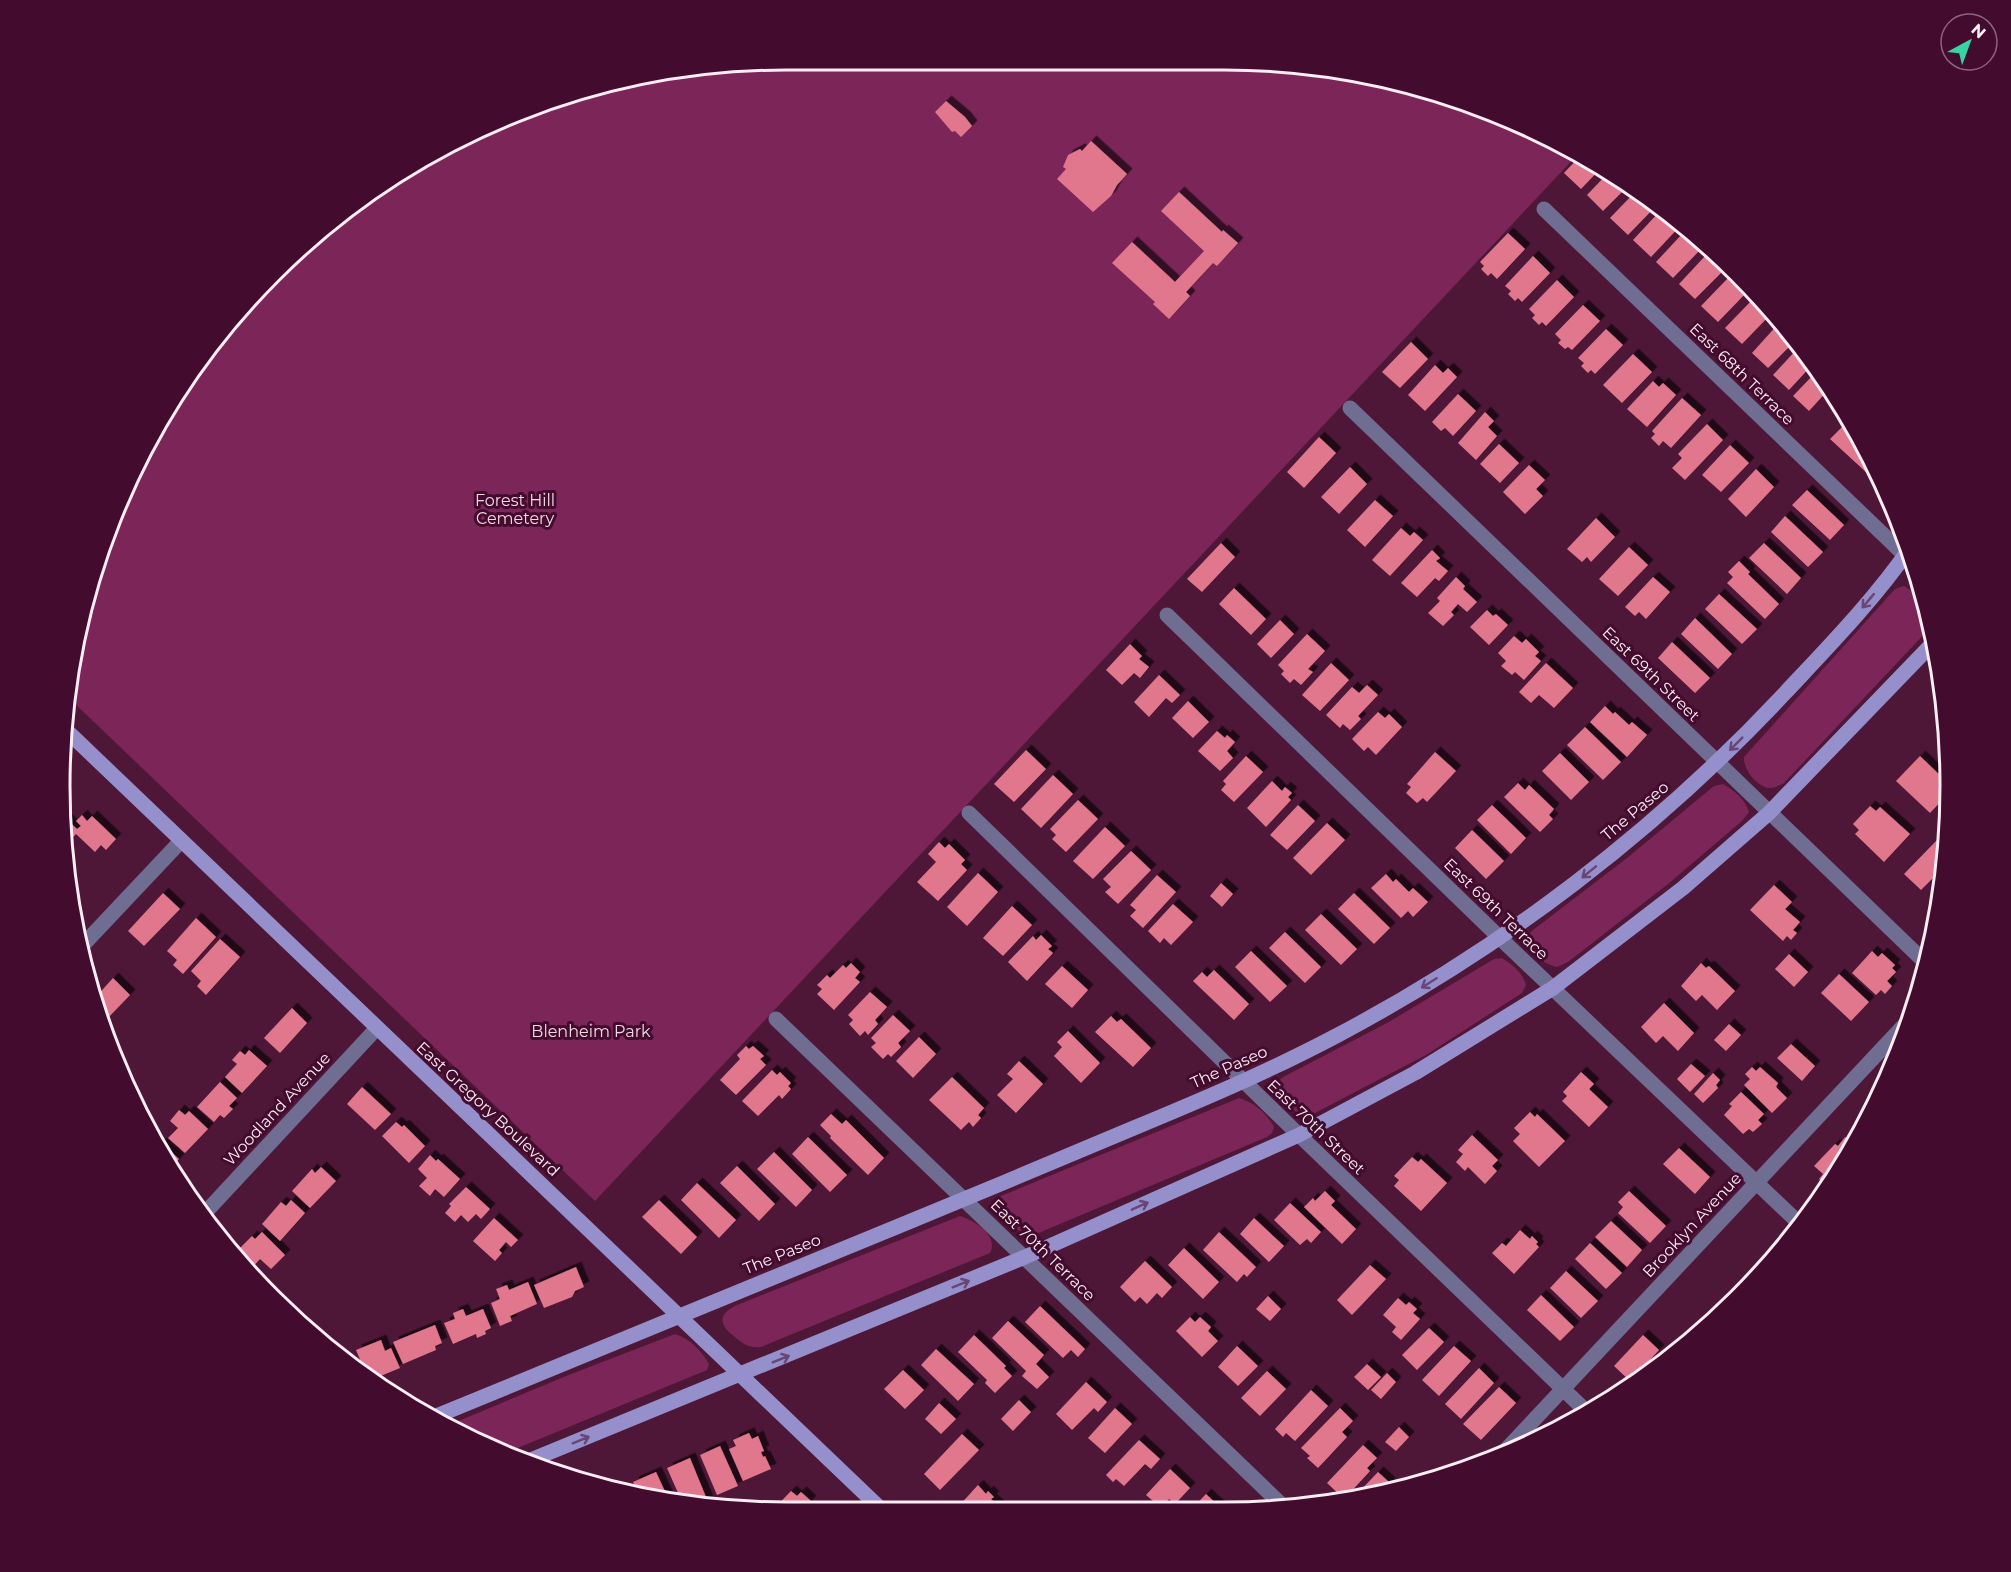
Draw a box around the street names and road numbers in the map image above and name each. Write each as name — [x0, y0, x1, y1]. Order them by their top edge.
street label: East 68th Terrace — [1686, 319, 1798, 429]
street label: East 69th Street — [1598, 623, 1704, 726]
street label: The Paseo — [1597, 777, 1673, 845]
street label: East 69th Terrace — [1440, 854, 1552, 964]
street label: East Gregory Boulevard — [413, 1038, 563, 1180]
street label: The Paseo — [1188, 1042, 1270, 1092]
street label: Woodland Avenue — [220, 1048, 334, 1170]
street label: East 70th Street — [1263, 1076, 1369, 1179]
street label: Brooklyn Avenue — [1639, 1169, 1745, 1281]
street label: East 70th Terrace — [987, 1195, 1099, 1305]
street label: The Paseo — [740, 1230, 824, 1278]

